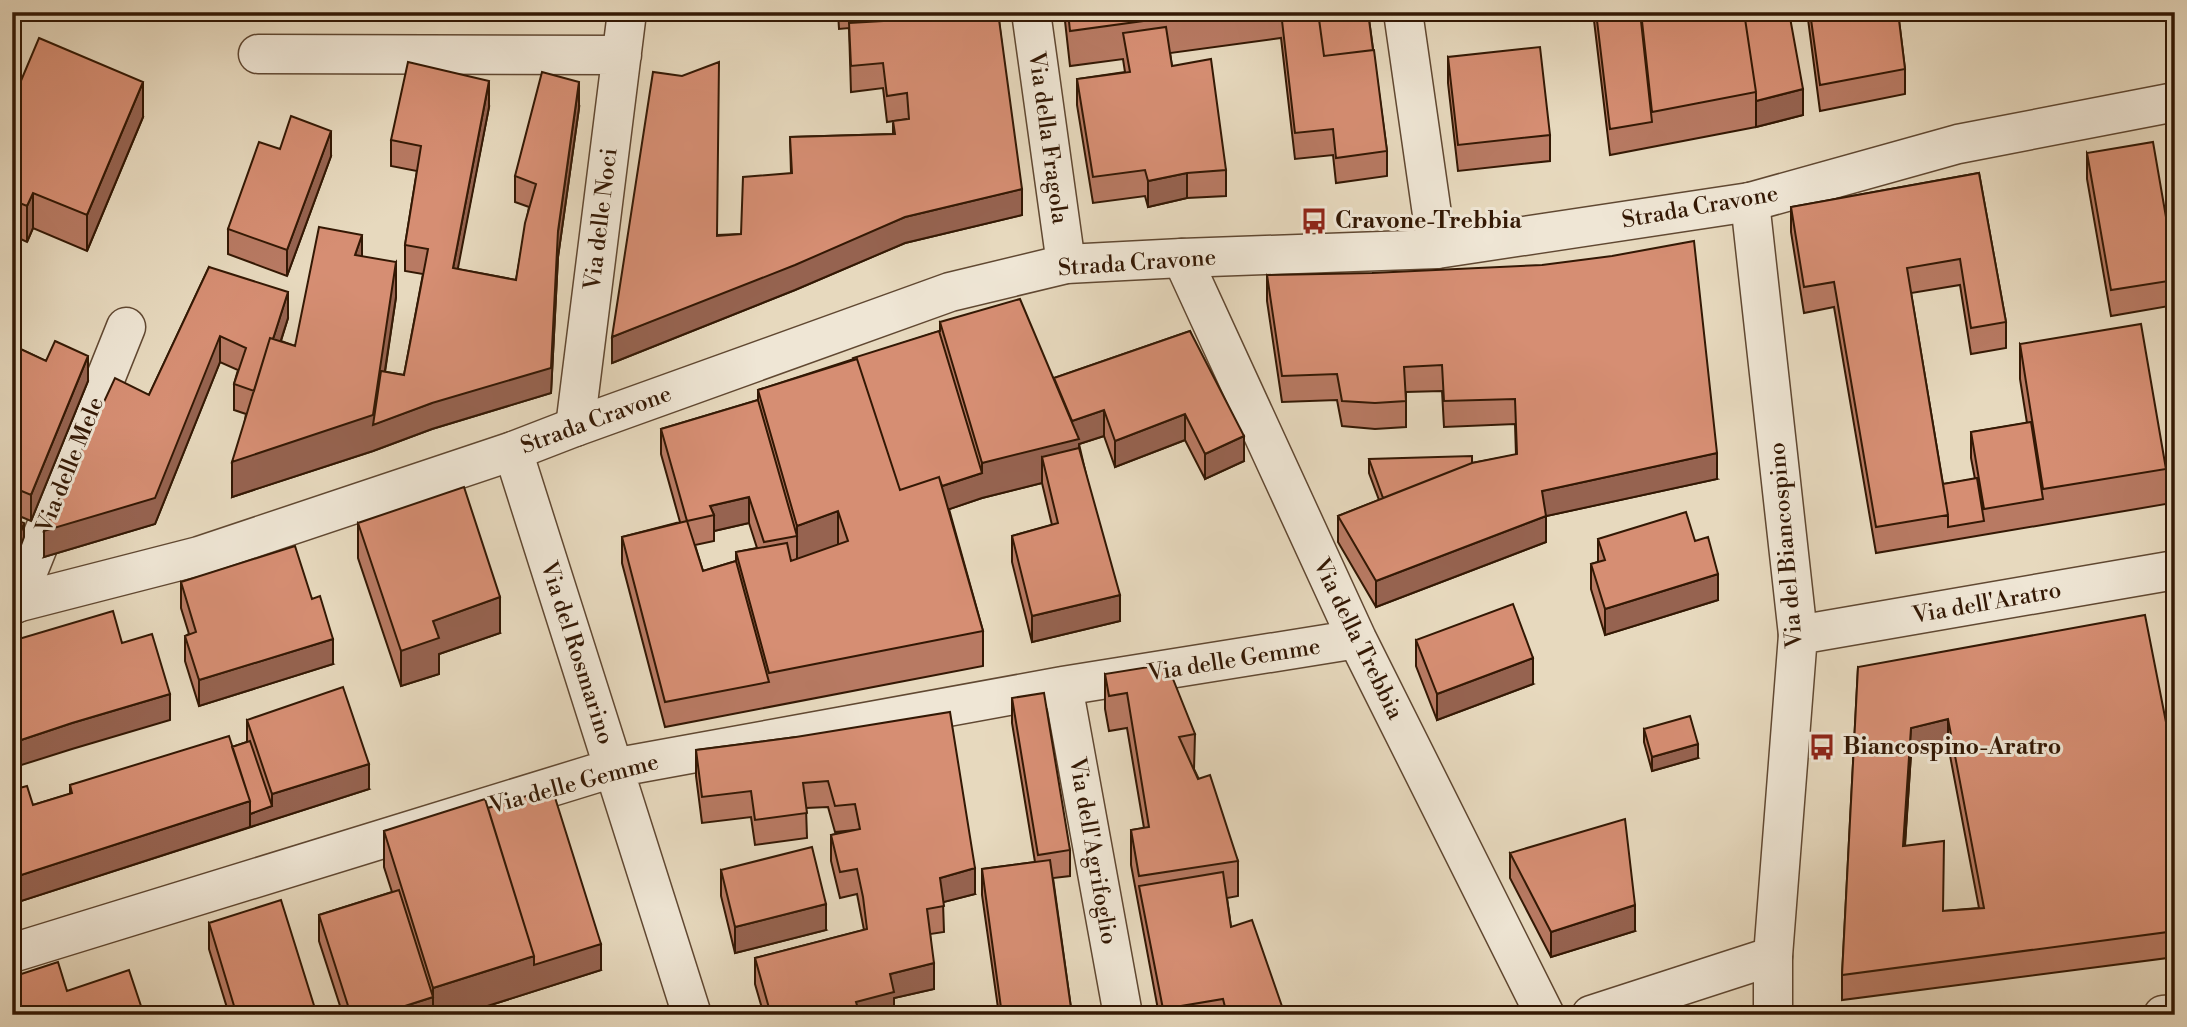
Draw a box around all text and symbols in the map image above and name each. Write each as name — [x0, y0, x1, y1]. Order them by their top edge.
street label: Via della Fragola — [1022, 49, 1074, 226]
street label: Via delle Noci — [578, 146, 624, 293]
street label: Strada Cravone — [1620, 179, 1780, 235]
bus stop icon: Cravone-Trebbia — [1299, 206, 1329, 236]
place label: Cravone-Trebbia — [1335, 207, 1522, 235]
street label: Strada Cravone — [1057, 244, 1217, 282]
street label: Strada Cravone — [517, 380, 675, 460]
street label: Via delle Mele — [30, 393, 110, 538]
street label: Via del Biancospino — [1763, 441, 1809, 650]
street label: Via della Trebbia — [1306, 553, 1409, 724]
street label: Via del Rosmarino — [534, 557, 620, 748]
street label: Via dell'Aratro — [1909, 576, 2064, 630]
street label: Via delle Gemme — [1145, 633, 1322, 688]
bus stop icon: Biancospino-Aratro — [1807, 732, 1837, 762]
place label: Biancospino-Aratro — [1843, 733, 2061, 761]
street label: Via delle Gemme — [485, 748, 662, 820]
street label: Via dell'Agrifoglio — [1063, 754, 1123, 947]

